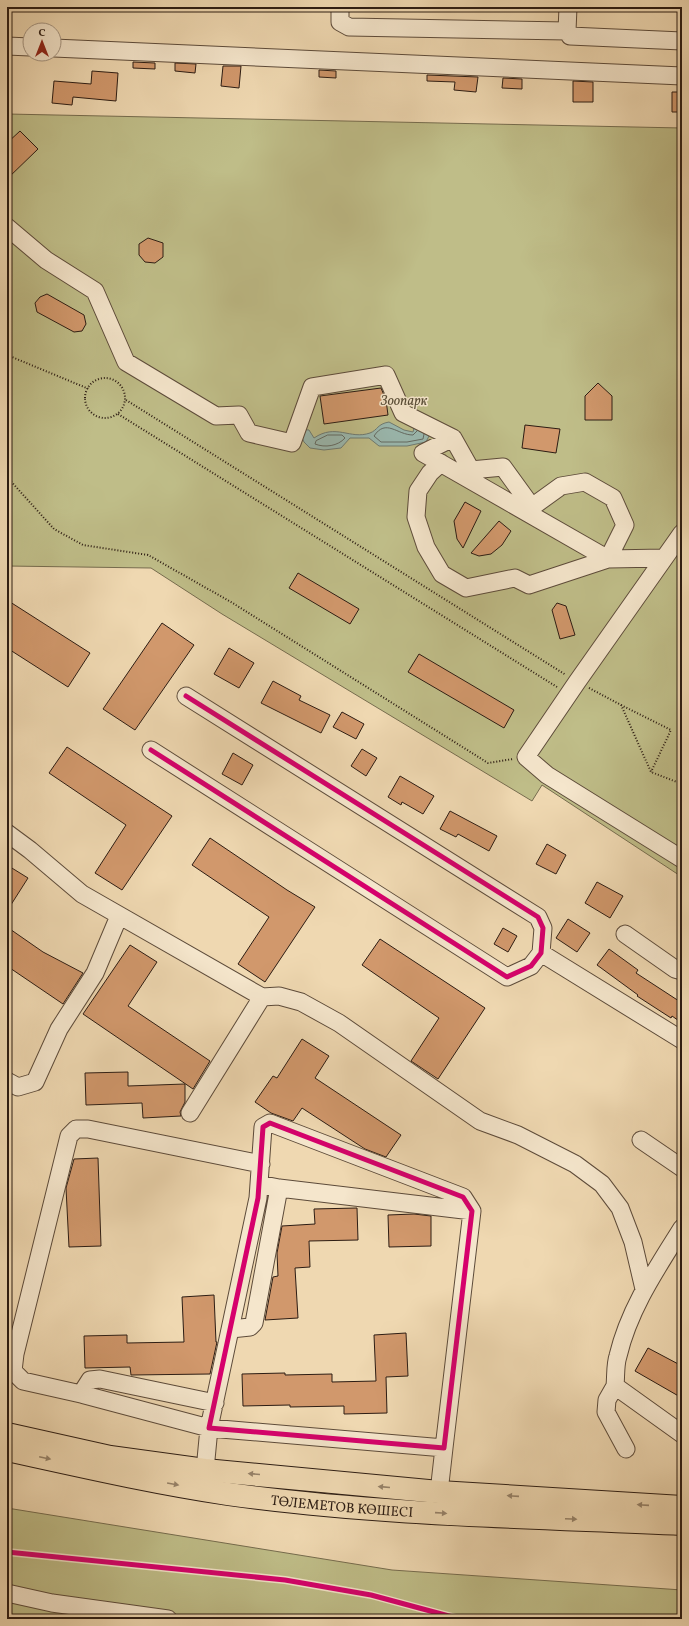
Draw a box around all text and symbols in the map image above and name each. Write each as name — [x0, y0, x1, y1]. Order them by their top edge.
north arrow — [22, 22, 62, 62]
text: С — [38, 26, 46, 41]
park label: Зоопарк — [380, 392, 428, 411]
one-way arrow — [39, 1456, 51, 1462]
one-way arrow — [248, 1471, 260, 1478]
one-way arrow — [166, 1481, 179, 1487]
one-way arrow — [378, 1483, 390, 1490]
street label: ТӨЛЕМЕТОВ КӨШЕСІ — [270, 1492, 414, 1523]
one-way arrow — [507, 1493, 519, 1500]
one-way arrow — [637, 1501, 649, 1508]
one-way arrow — [435, 1509, 447, 1516]
one-way arrow — [565, 1516, 578, 1522]

